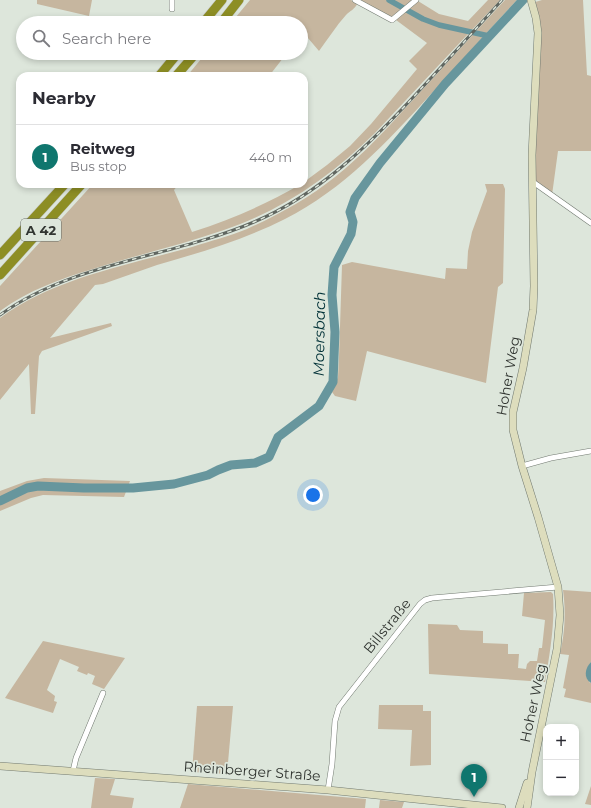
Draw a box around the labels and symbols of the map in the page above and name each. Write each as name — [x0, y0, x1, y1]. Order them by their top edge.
road number: A 42 — [21, 219, 61, 241]
water label: Moersbach — [309, 291, 329, 377]
street label: Hoher Weg — [492, 335, 524, 417]
your location — [303, 485, 323, 505]
street label: Billstraße — [359, 595, 415, 657]
street label: Hoher Weg — [516, 662, 550, 744]
street label: Rheinberger Straße — [183, 757, 321, 785]
pin: 1 — [461, 764, 487, 797]

